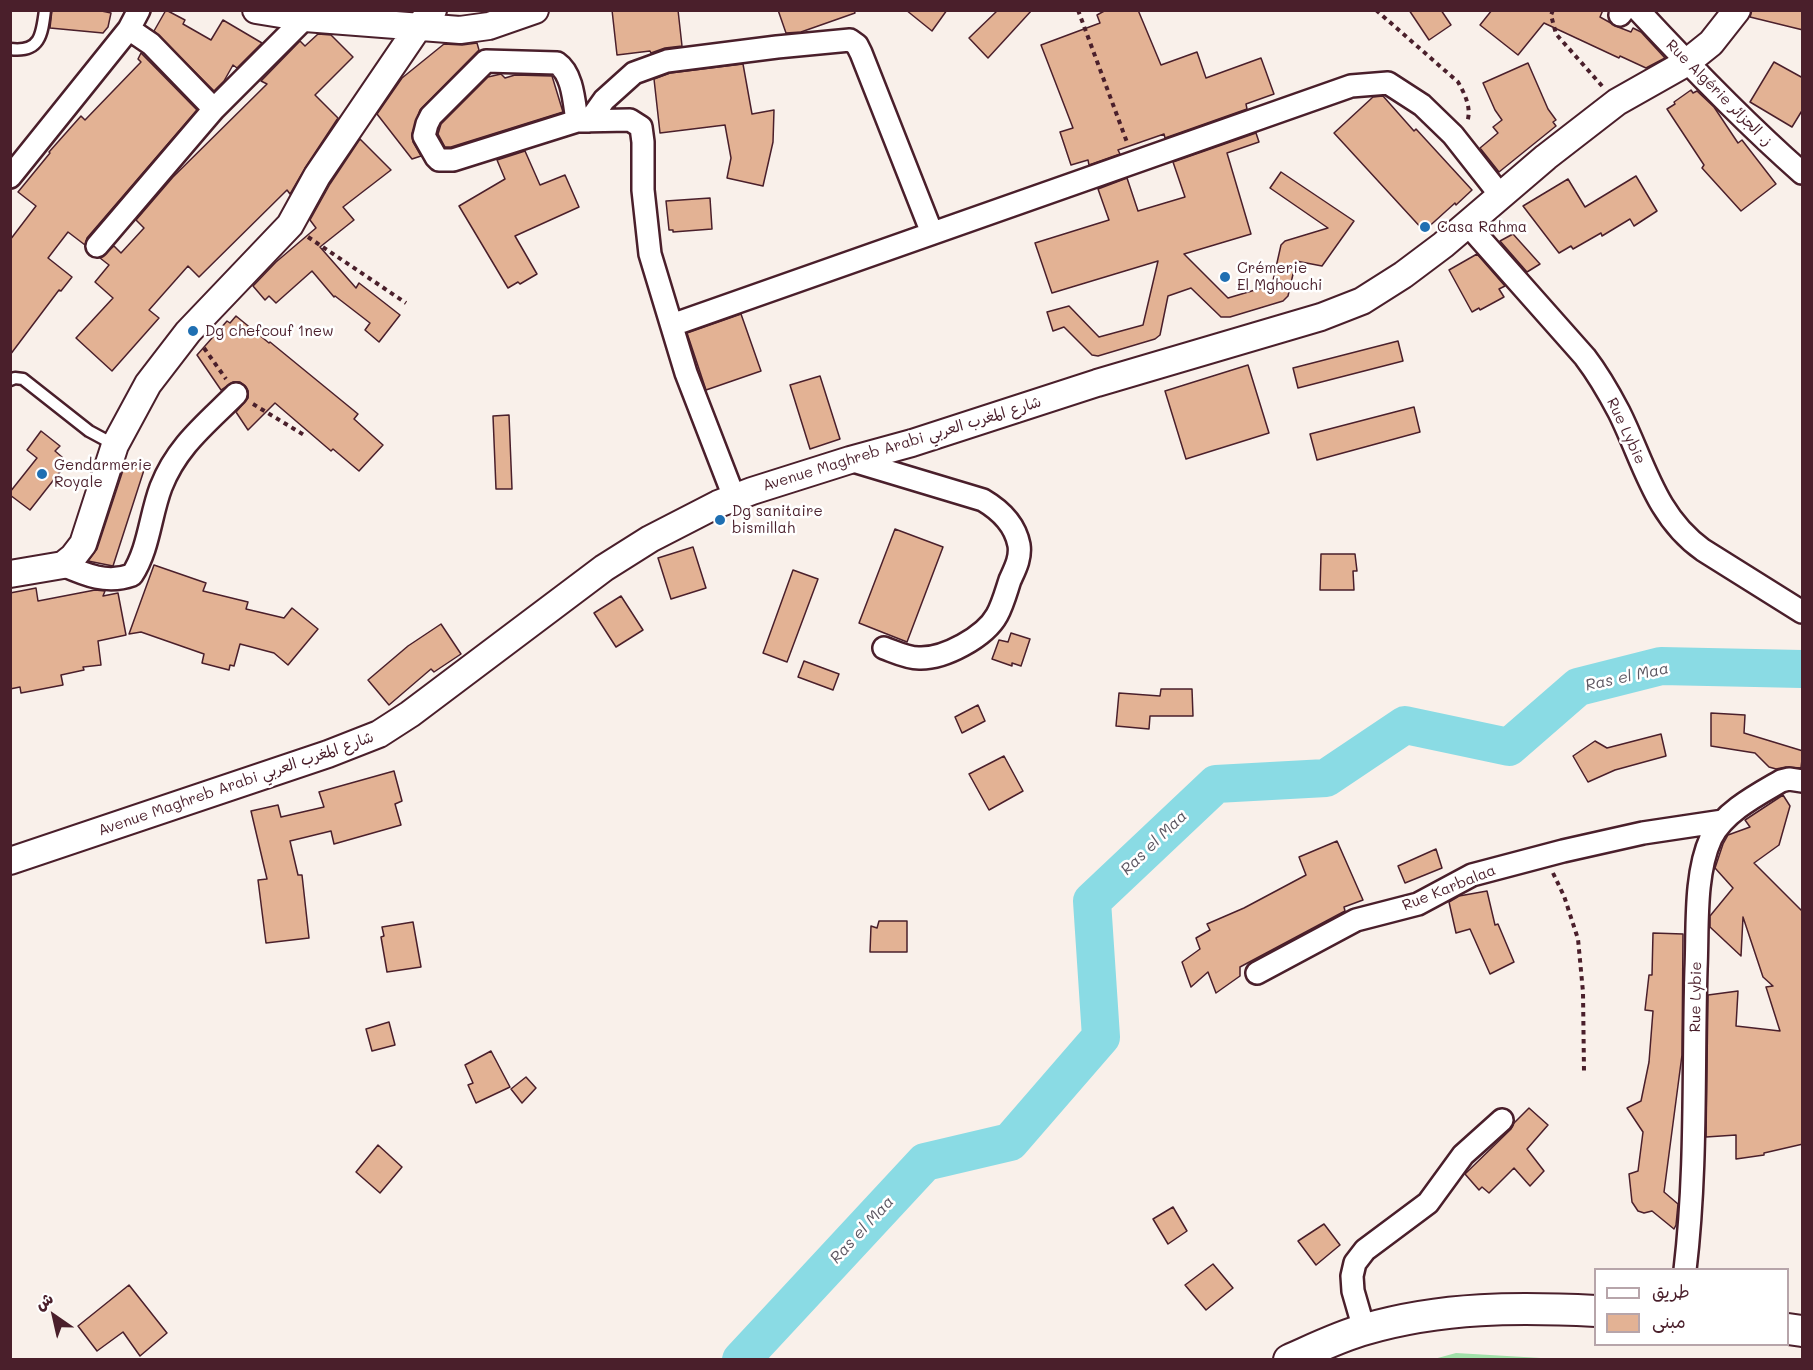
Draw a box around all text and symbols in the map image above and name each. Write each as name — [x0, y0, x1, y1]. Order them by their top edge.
street label: Rue Algérie ز. الجزائر — [1662, 36, 1776, 150]
place label: Casa Rahma — [1437, 218, 1527, 236]
marker: Casa Rahma — [1418, 220, 1432, 234]
place label: Crémerie El Mghouchi — [1237, 259, 1322, 294]
marker: Crémerie El Mghouchi — [1218, 270, 1232, 284]
place label: Dg chefcouf 1new — [205, 322, 334, 340]
marker: Dg chefcouf 1new — [186, 324, 200, 338]
street label: Avenue Maghreb Arabi شارع المغرب العربي — [761, 393, 1043, 495]
street label: Rue Lybie — [1603, 395, 1649, 467]
place label: Gendarmerie Royale — [54, 456, 152, 491]
marker: Gendarmerie Royale — [35, 467, 49, 481]
place label: Dg sanitaire bismillah — [732, 502, 823, 537]
marker: Dg sanitaire bismillah — [713, 513, 727, 527]
water label: Ras el Maa — [1584, 659, 1670, 695]
street label: Avenue Maghreb Arabi شارع المغرب العربي — [96, 728, 376, 840]
water label: Ras el Maa — [1117, 807, 1191, 879]
street label: Rue Karbalaa — [1400, 861, 1498, 915]
street label: Rue Lybie — [1686, 961, 1706, 1033]
water label: Ras el Maa — [826, 1192, 898, 1268]
legend — [1594, 1268, 1789, 1346]
text: طريق — [1652, 1279, 1690, 1303]
north arrow — [24, 1286, 84, 1346]
text: ش — [30, 1287, 57, 1314]
text: مبنى — [1652, 1309, 1686, 1333]

